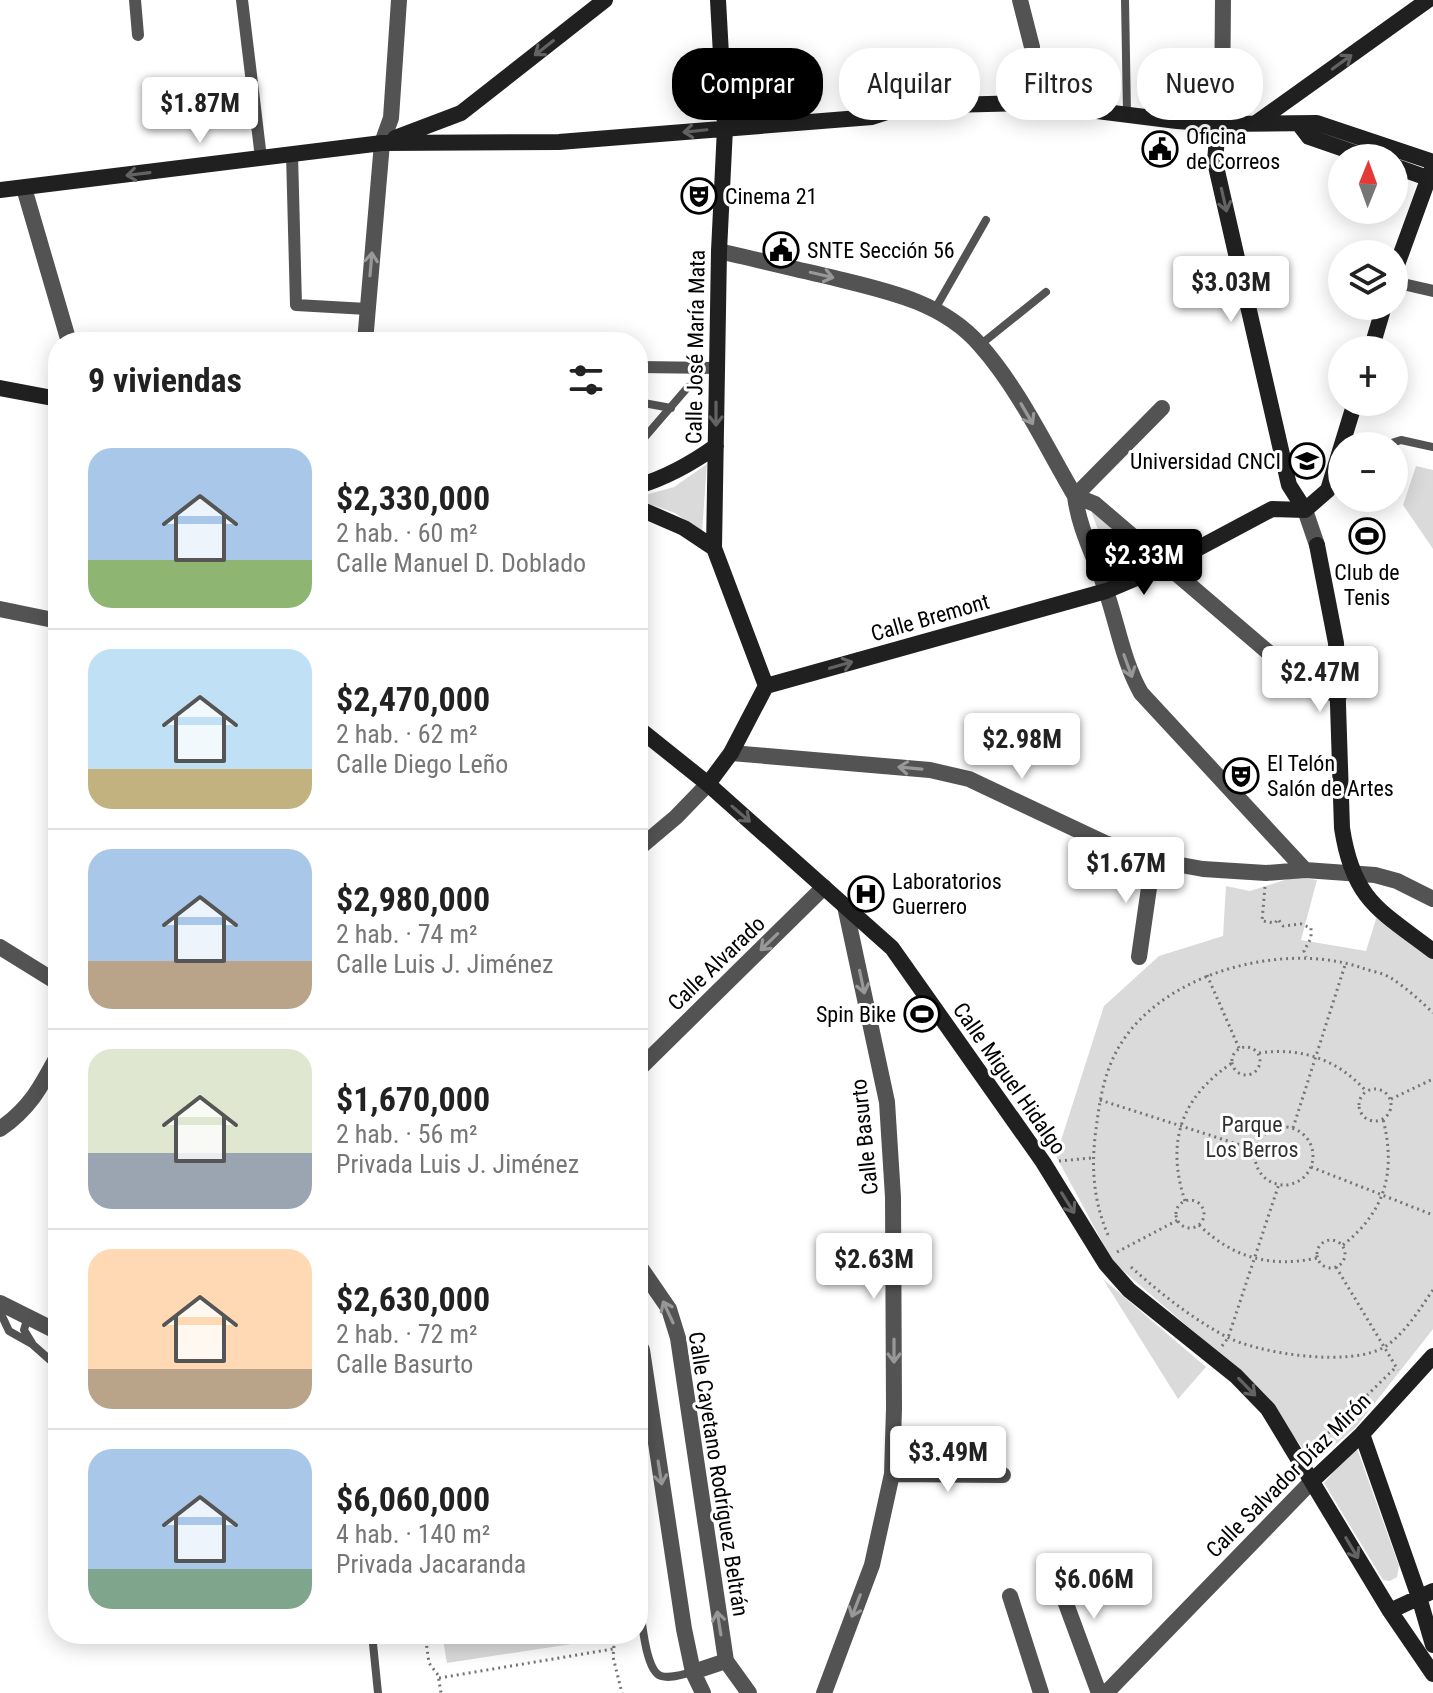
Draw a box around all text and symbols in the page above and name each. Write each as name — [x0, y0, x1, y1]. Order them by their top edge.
one-way arrow — [534, 40, 555, 57]
chip: Comprar — [672, 48, 823, 120]
chip: Alquilar — [839, 48, 980, 120]
chip: Filtros — [996, 48, 1121, 120]
chip: Nuevo — [1137, 48, 1263, 120]
one-way arrow — [1331, 53, 1353, 70]
pin: $1.87M — [135, 77, 265, 145]
text: $1.87M — [160, 88, 240, 118]
one-way arrow — [682, 123, 709, 138]
place label: Oficina de Correos — [1186, 124, 1280, 174]
public building icon: Oficina de Correos — [1141, 130, 1179, 168]
north arrow — [1328, 144, 1408, 224]
map controls — [1328, 144, 1408, 512]
one-way arrow — [125, 166, 152, 181]
theatre icon: Cinema 21 — [680, 177, 718, 215]
place label: Cinema 21 — [725, 184, 817, 209]
one-way arrow — [1217, 187, 1232, 213]
public building icon: SNTE Sección 56 — [762, 231, 800, 269]
place label: SNTE Sección 56 — [807, 238, 955, 263]
button: layers — [1328, 240, 1408, 320]
street label: Calle José María Mata — [681, 250, 710, 444]
one-way arrow — [364, 251, 379, 278]
pin: $3.03M — [1166, 256, 1296, 324]
text: $3.03M — [1191, 267, 1271, 297]
one-way arrow — [808, 269, 834, 284]
button: + — [1328, 336, 1408, 416]
icon: filters — [564, 358, 608, 402]
text: 9 viviendas — [88, 360, 242, 400]
one-way arrow — [708, 400, 724, 427]
one-way arrow — [1019, 402, 1035, 425]
button: − — [1328, 432, 1408, 512]
school or university icon: Universidad CNCI — [1288, 442, 1326, 480]
place label: Universidad CNCI — [1130, 449, 1281, 474]
text: $2,330,000 — [336, 478, 490, 518]
icon: home — [152, 480, 248, 576]
sports icon: Club de Tenis — [1348, 517, 1386, 555]
text: 2 hab. · 60 m² — [336, 518, 478, 548]
pin: $2.33M — [1079, 529, 1209, 597]
text: $2.33M — [1104, 540, 1184, 570]
text: Calle Manuel D. Doblado — [336, 548, 586, 578]
place label: Club de Tenis — [1334, 560, 1400, 610]
street label: Calle Bremont — [868, 589, 992, 646]
pin: $2.47M — [1255, 646, 1385, 714]
one-way arrow — [1122, 653, 1137, 678]
one-way arrow — [828, 657, 854, 672]
text: $2.47M — [1280, 657, 1360, 687]
text: $2,470,000 — [336, 679, 490, 719]
icon: home — [152, 681, 248, 777]
pin: $2.98M — [957, 713, 1087, 781]
text: 2 hab. · 62 m² — [336, 719, 478, 749]
text: $2.98M — [982, 724, 1062, 754]
text: Calle Diego Leño — [336, 749, 508, 779]
place label: El Telón Salón de Artes — [1267, 751, 1394, 801]
theatre icon: El Telón Salón de Artes — [1222, 757, 1260, 795]
one-way arrow — [897, 761, 924, 776]
one-way arrow — [730, 804, 750, 822]
pin: $1.67M — [1061, 837, 1191, 905]
text: $1.67M — [1086, 848, 1166, 878]
place label: Laboratorios Guerrero — [892, 869, 1002, 919]
hospital icon: Laboratorios Guerrero — [847, 875, 885, 913]
text: $2,980,000 — [336, 879, 490, 919]
icon: home — [152, 881, 248, 977]
street label: Calle Alvarado — [663, 911, 770, 1016]
text: 2 hab. · 74 m² — [336, 919, 478, 949]
one-way arrow — [760, 932, 779, 951]
text: Calle Luis J. Jiménez — [336, 949, 553, 979]
one-way arrow — [855, 969, 870, 994]
sports icon: Spin Bike — [903, 995, 941, 1033]
street label: Calle Miguel Hidalgo — [948, 998, 1071, 1159]
place label: Spin Bike — [816, 1002, 896, 1027]
street label: Calle Basurto — [846, 1078, 883, 1196]
text: $1,670,000 — [336, 1079, 490, 1119]
icon: home — [152, 1081, 248, 1177]
park label: Parque Los Berros — [1205, 1112, 1299, 1162]
text: 2 hab. · 56 m² — [336, 1119, 478, 1149]
text: Privada Luis J. Jiménez — [336, 1149, 579, 1179]
one-way arrow — [1061, 1191, 1077, 1214]
pin: $2.63M — [809, 1233, 939, 1301]
text: $2.63M — [834, 1244, 914, 1274]
text: $2,630,000 — [336, 1279, 490, 1319]
icon: home — [152, 1281, 248, 1377]
one-way arrow — [660, 1301, 675, 1325]
text: 2 hab. · 72 m² — [336, 1319, 478, 1349]
street label: Calle Cayetano Rodríguez Beltrán — [684, 1330, 753, 1618]
one-way arrow — [886, 1337, 902, 1364]
text: Calle Basurto — [336, 1349, 473, 1379]
one-way arrow — [1238, 1377, 1256, 1397]
street label: Calle Salvador Díaz Mirón — [1201, 1388, 1376, 1563]
pin: $3.49M — [883, 1426, 1013, 1494]
text: $3.49M — [908, 1437, 988, 1467]
one-way arrow — [654, 1460, 669, 1486]
text: $6,060,000 — [336, 1479, 490, 1519]
icon: home — [152, 1481, 248, 1577]
text: 4 hab. · 140 m² — [336, 1519, 490, 1549]
one-way arrow — [1344, 1536, 1360, 1559]
text: Privada Jacaranda — [336, 1549, 526, 1579]
pin: $6.06M — [1029, 1553, 1159, 1621]
text: $6.06M — [1054, 1564, 1134, 1594]
one-way arrow — [848, 1593, 862, 1618]
one-way arrow — [711, 1611, 726, 1636]

